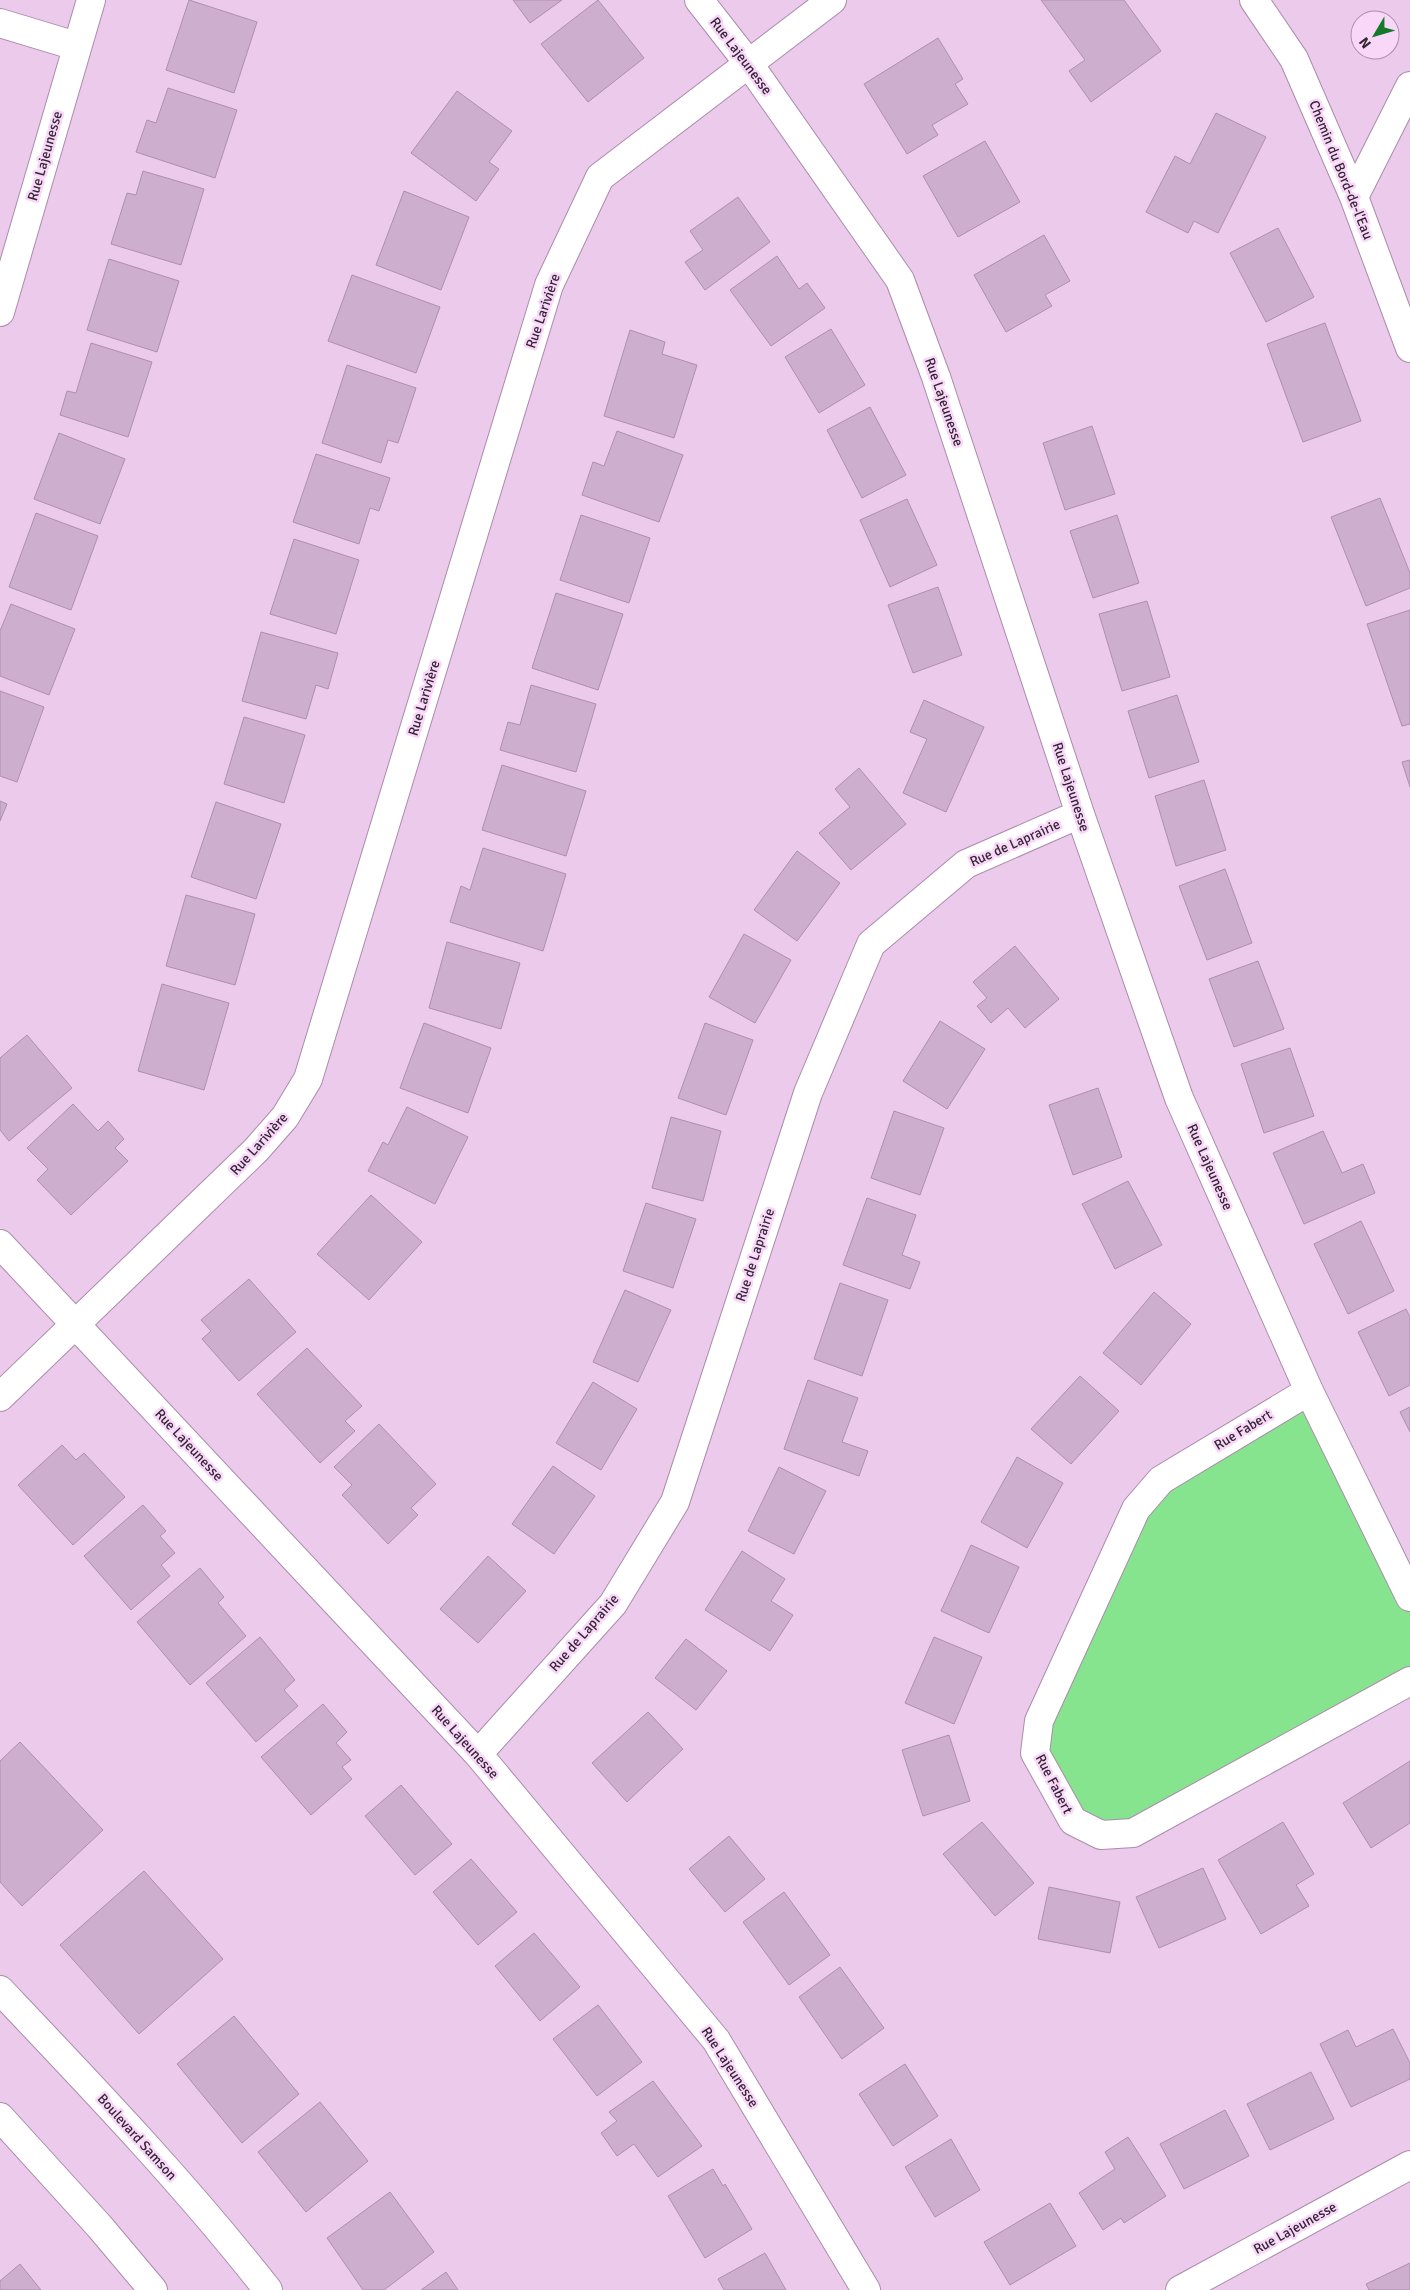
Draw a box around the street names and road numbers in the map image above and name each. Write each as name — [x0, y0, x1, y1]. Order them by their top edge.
street label: Rue Lajeunesse — [706, 14, 776, 98]
street label: Chemin du Bord-de-l'Eau — [1305, 98, 1377, 242]
street label: Rue Lajeunesse — [24, 109, 66, 203]
street label: Rue Larivière — [522, 271, 564, 351]
street label: Rue Lajeunesse — [921, 355, 967, 449]
street label: Rue Larivière — [404, 658, 444, 738]
street label: Rue Lajeunesse — [1049, 740, 1093, 834]
street label: Rue de Laprairie — [967, 815, 1063, 871]
street label: Rue Larivière — [227, 1109, 291, 1179]
street label: Rue Lajeunesse — [1183, 1121, 1237, 1213]
street label: Rue de Laprairie — [732, 1206, 778, 1304]
street label: Rue Lajeunesse — [151, 1405, 227, 1485]
street label: Rue Fabert — [1211, 1406, 1275, 1454]
street label: Rue de Laprairie — [546, 1591, 622, 1675]
street label: Rue Lajeunesse — [428, 1702, 502, 1782]
street label: Rue Fabert — [1032, 1751, 1076, 1817]
street label: Rue Lajeunesse — [698, 2024, 762, 2110]
street label: Boulevard Samson — [94, 2090, 180, 2184]
street label: Rue Lajeunesse — [1250, 2198, 1340, 2258]

